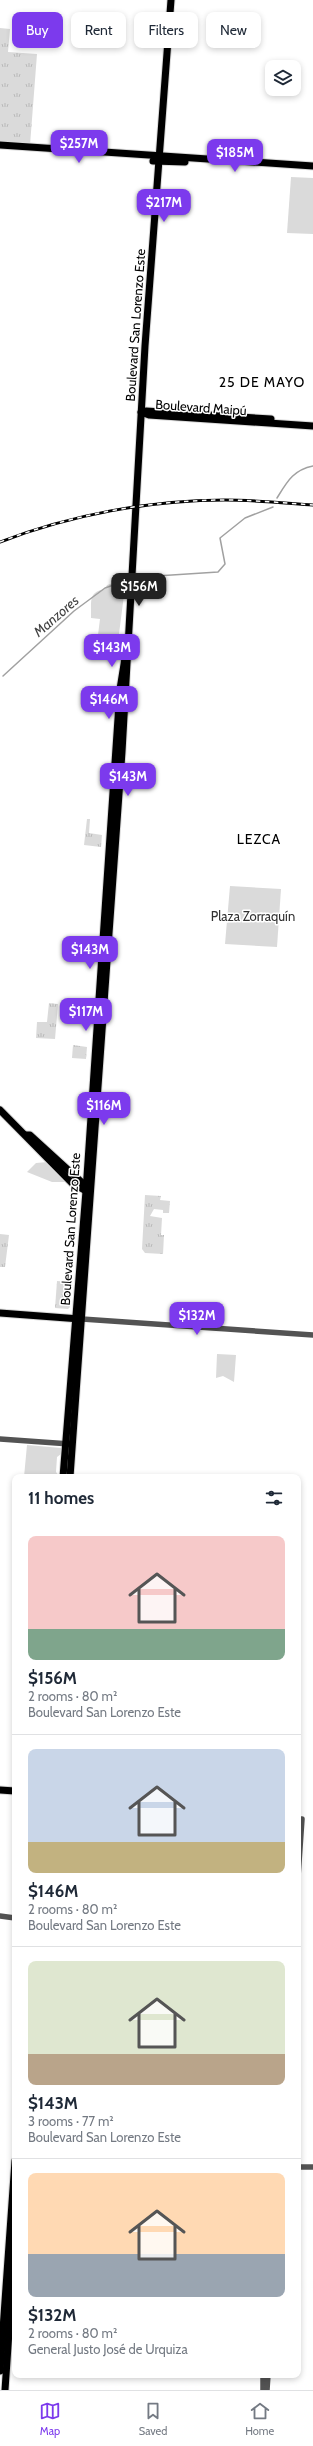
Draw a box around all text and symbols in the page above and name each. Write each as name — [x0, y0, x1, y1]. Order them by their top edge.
chip: Buy — [12, 12, 63, 48]
chip: Rent — [71, 12, 126, 48]
chip: Filters — [134, 12, 198, 48]
chip: New — [206, 12, 261, 48]
map controls — [265, 60, 301, 96]
button: layers — [265, 60, 301, 96]
pin: $257M — [51, 130, 107, 164]
text: $257M — [60, 135, 98, 151]
pin: $185M — [207, 139, 263, 173]
text: $185M — [216, 144, 254, 160]
pin: $217M — [136, 189, 192, 223]
text: $217M — [146, 194, 182, 210]
street label: Boulevard San Lorenzo Este — [122, 248, 148, 402]
district label: 25 DE MAYO — [219, 373, 305, 391]
street label: Boulevard Maipú — [155, 396, 247, 418]
pin: $156M — [111, 573, 167, 607]
text: $156M — [120, 578, 158, 594]
water label: Manzores — [29, 591, 83, 641]
pin: $143M — [84, 634, 140, 668]
text: $143M — [93, 639, 131, 655]
pin: $146M — [81, 686, 137, 720]
text: $146M — [90, 691, 128, 707]
pin: $143M — [100, 763, 156, 797]
text: $143M — [109, 768, 147, 784]
district label: LEZCA — [237, 830, 281, 848]
park label: Plaza Zorraquín — [211, 908, 295, 924]
pin: $143M — [62, 936, 118, 970]
text: $143M — [71, 941, 109, 957]
pin: $117M — [58, 998, 114, 1032]
text: $117M — [69, 1003, 103, 1019]
pin: $116M — [76, 1092, 132, 1126]
text: $116M — [86, 1097, 122, 1113]
street label: Boulevard San Lorenzo Este — [57, 1152, 83, 1306]
pin: $132M — [169, 1302, 225, 1336]
text: $132M — [178, 1307, 216, 1323]
icon: filters — [263, 1487, 285, 1509]
text: 11 homes — [28, 1488, 94, 1508]
icon: home — [121, 1562, 193, 1634]
text: $156M — [28, 1668, 77, 1688]
text: 2 rooms · 80 m² — [28, 1688, 117, 1704]
text: Boulevard San Lorenzo Este — [28, 1704, 181, 1720]
icon: home — [121, 1775, 193, 1847]
text: $146M — [28, 1881, 78, 1901]
text: 2 rooms · 80 m² — [28, 1901, 117, 1917]
text: Boulevard San Lorenzo Este — [28, 1917, 181, 1933]
icon: home — [121, 1987, 193, 2059]
text: $143M — [28, 2093, 78, 2113]
text: 3 rooms · 77 m² — [28, 2113, 114, 2129]
text: Boulevard San Lorenzo Este — [28, 2129, 181, 2145]
icon: home — [121, 2199, 193, 2271]
text: $132M — [28, 2305, 76, 2325]
text: 2 rooms · 80 m² — [28, 2325, 117, 2341]
text: General Justo José de Urquiza — [28, 2341, 188, 2357]
tab: Map — [39, 2400, 61, 2438]
tab: Saved — [139, 2400, 167, 2438]
tab: Home — [245, 2400, 274, 2438]

